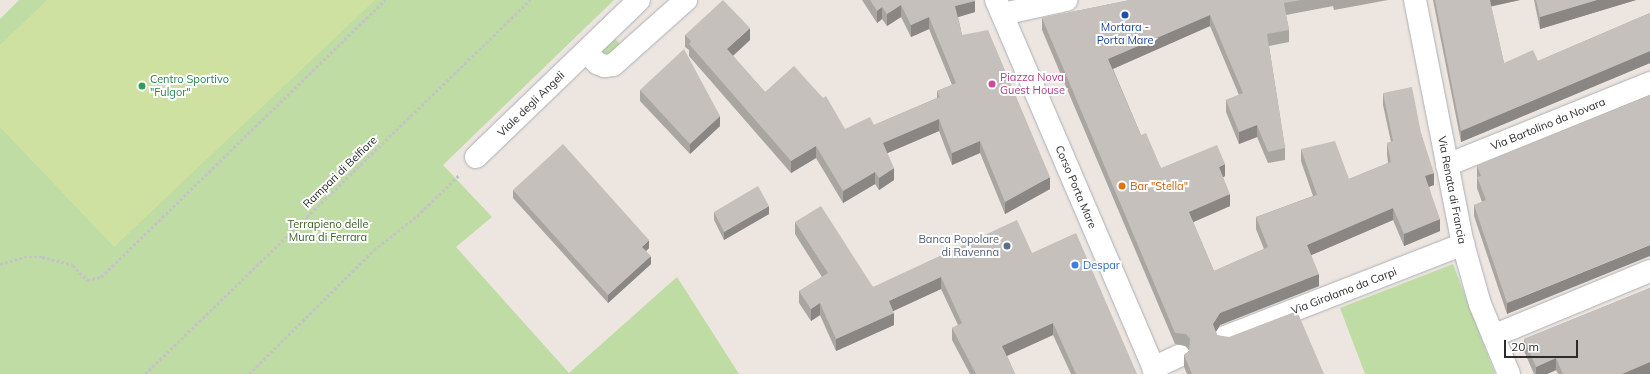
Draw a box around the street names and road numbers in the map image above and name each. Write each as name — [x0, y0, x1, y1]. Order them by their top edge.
street label: Viale degli Angeli — [495, 69, 567, 139]
street label: Via Bartolino da Novara — [1489, 95, 1607, 153]
street label: Rampari di Belfiore — [300, 133, 380, 211]
street label: Via Renata di Francia — [1435, 135, 1469, 245]
street label: Corso Porta Mare — [1053, 144, 1099, 230]
street label: Via Girolamo da Carpi — [1289, 265, 1399, 317]

